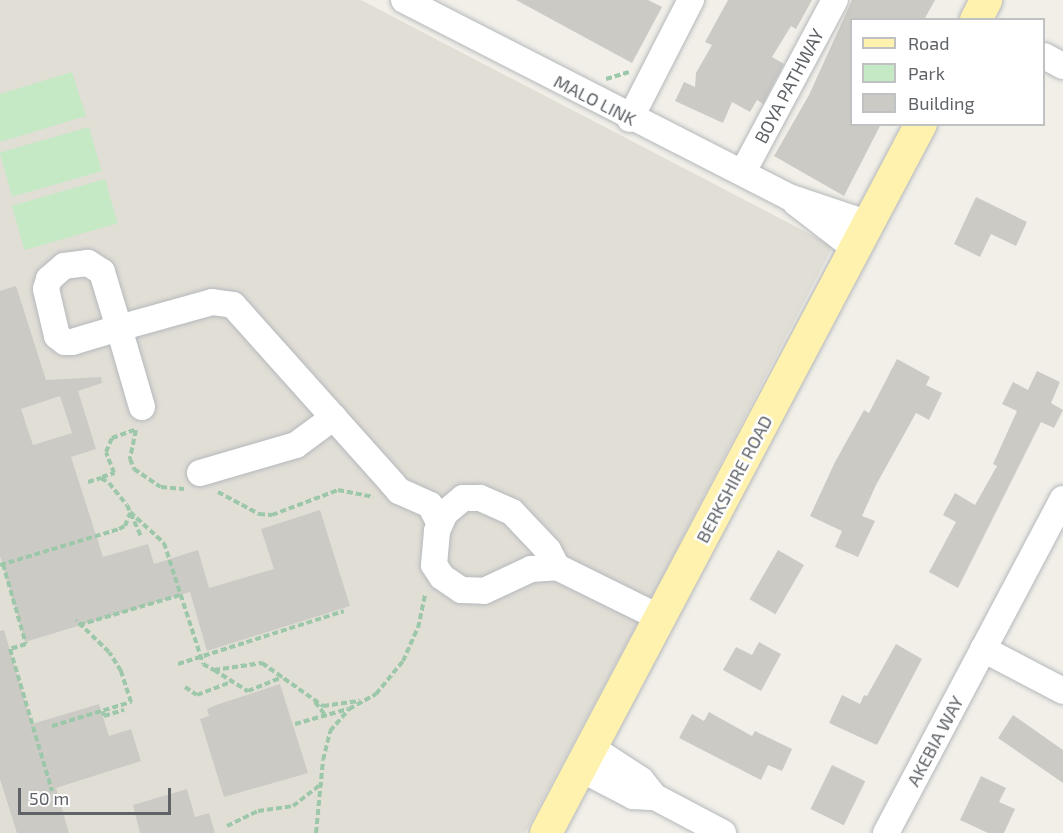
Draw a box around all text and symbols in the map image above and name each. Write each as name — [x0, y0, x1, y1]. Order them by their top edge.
legend — [850, 18, 1045, 126]
street label: BOYA PATHWAY — [750, 25, 828, 147]
text: Road — [908, 32, 949, 54]
text: Park — [908, 62, 945, 84]
street label: MALO LINK — [550, 70, 640, 130]
text: Building — [908, 92, 975, 114]
street label: BERKSHIRE ROAD — [691, 412, 777, 546]
street label: AKEBIA WAY — [902, 692, 968, 790]
scale bar — [21, 776, 174, 814]
text: 50 m — [29, 787, 69, 809]

